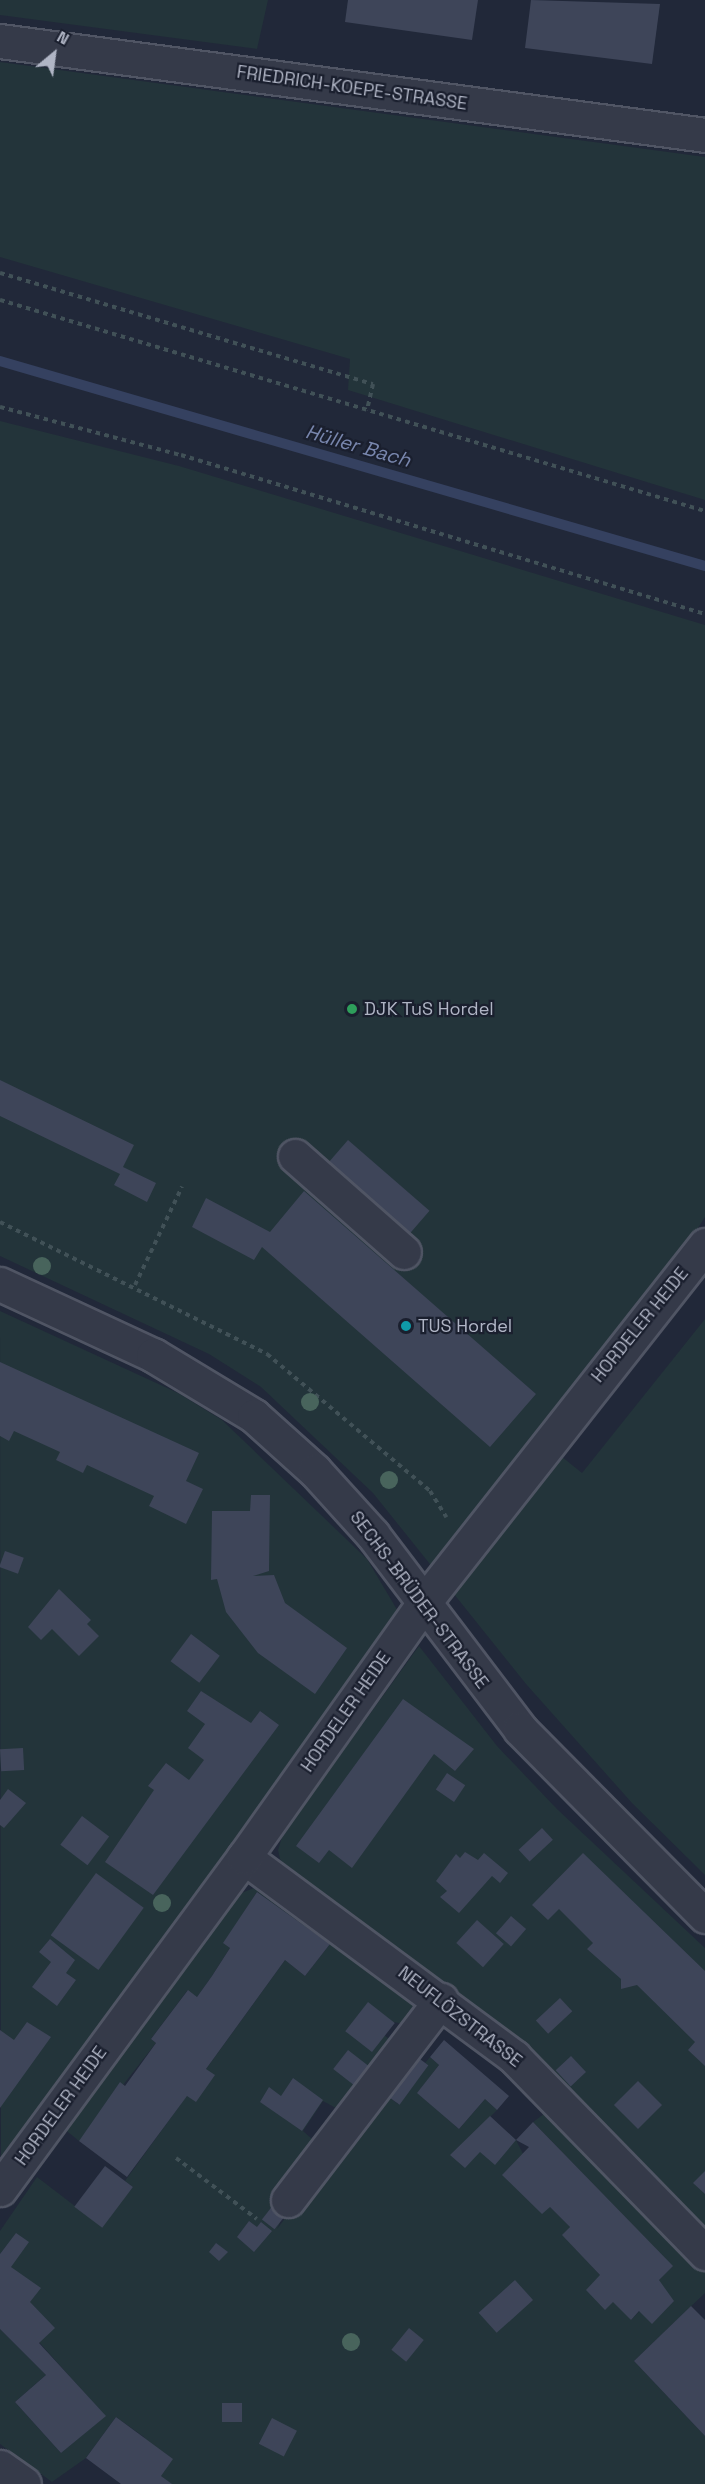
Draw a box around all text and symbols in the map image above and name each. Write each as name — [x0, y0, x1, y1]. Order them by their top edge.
north arrow — [24, 24, 84, 84]
text: N — [53, 26, 73, 50]
street label: FRIEDRICH-KOEPE-STRASSE — [235, 61, 469, 115]
water label: Hüller Bach — [303, 420, 413, 472]
place label: DJK TuS Hordel — [364, 998, 494, 1020]
marker: DJK TuS Hordel — [345, 1002, 359, 1016]
street label: HORDELER HEIDE — [587, 1263, 693, 1387]
place label: TUS Hordel — [418, 1315, 512, 1337]
marker: TUS Hordel — [399, 1319, 413, 1333]
street label: SECHS-BRÜDER-STRASSE — [345, 1507, 493, 1693]
street label: HORDELER HEIDE — [297, 1648, 395, 1776]
street label: NEUFLÖZSTRASSE — [394, 1962, 526, 2072]
street label: HORDELER HEIDE — [11, 2042, 111, 2170]

